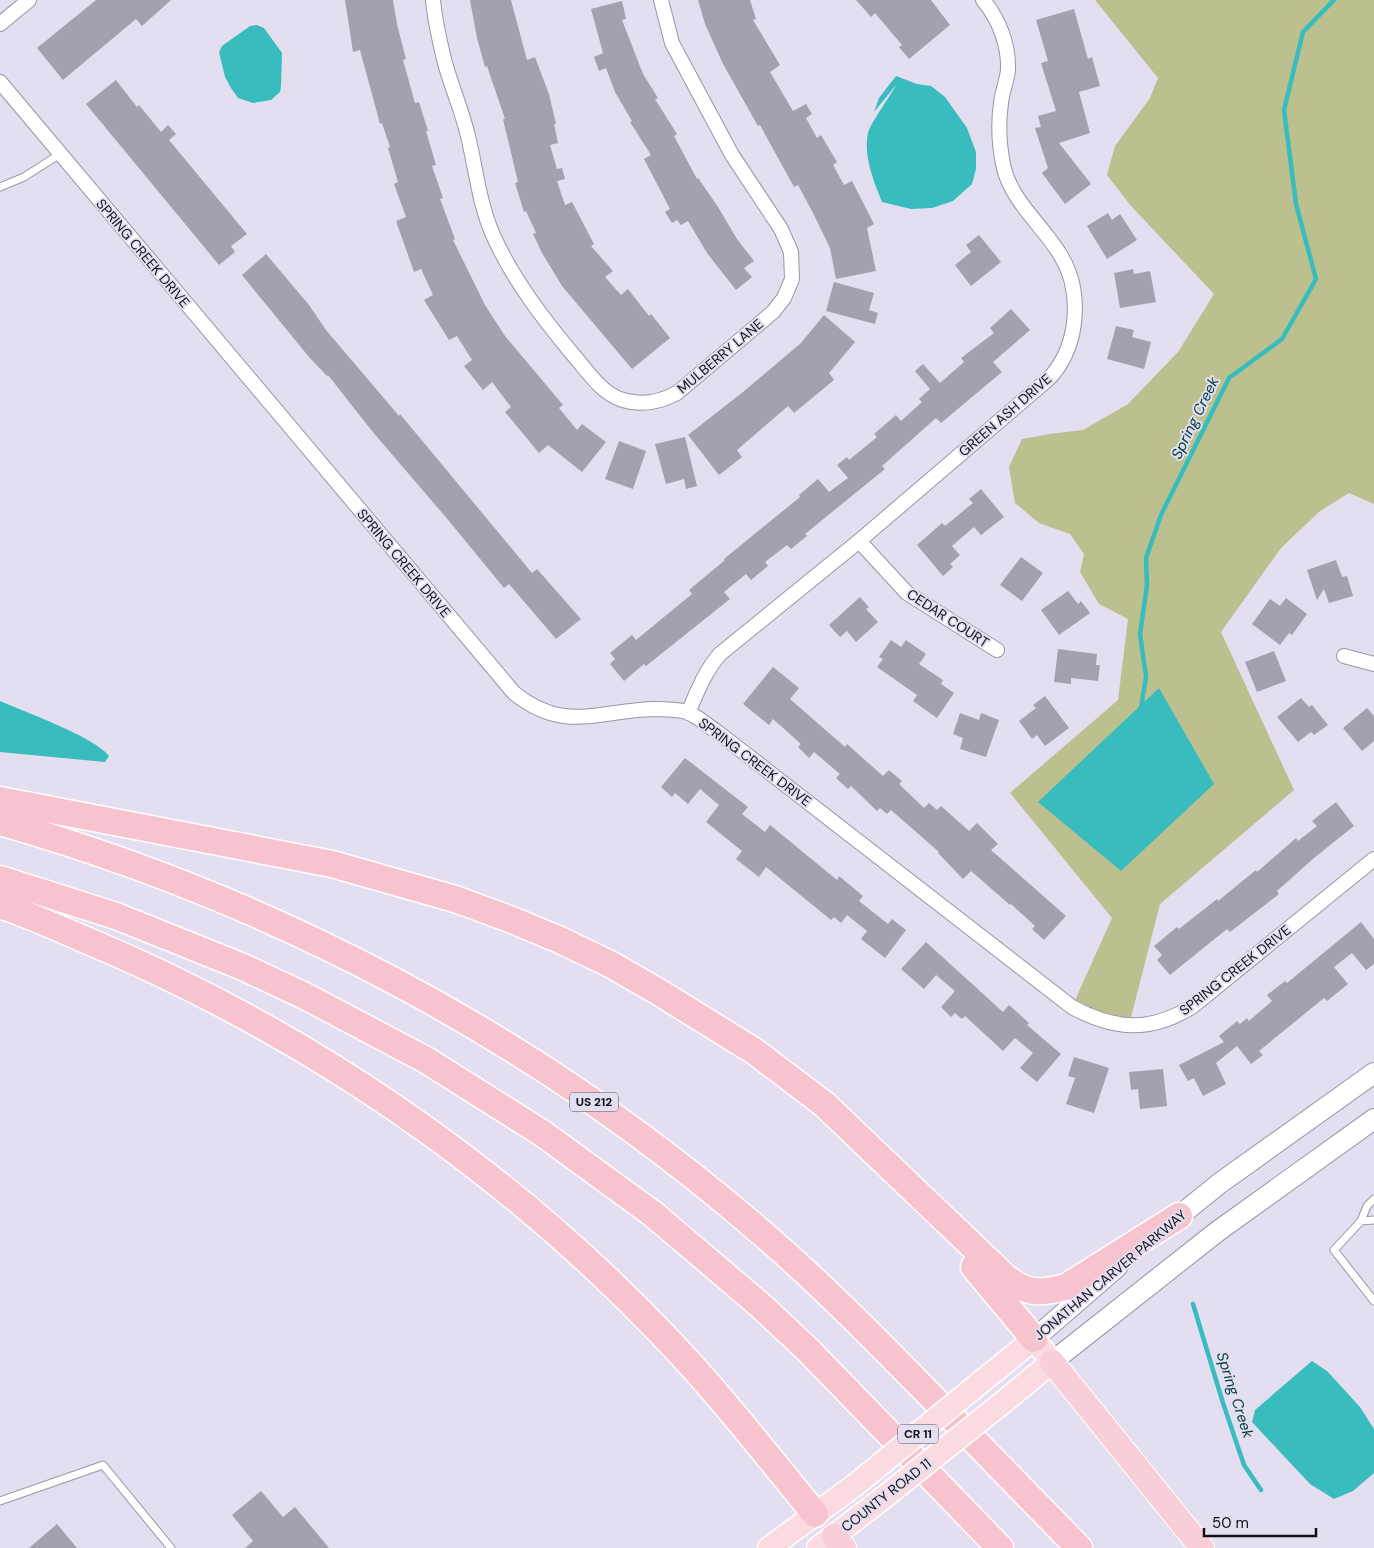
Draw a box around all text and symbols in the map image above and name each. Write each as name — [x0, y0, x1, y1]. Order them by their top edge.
street label: SPRING CREEK DRIVE — [92, 195, 194, 311]
street label: MULBERRY LANE — [673, 315, 767, 397]
street label: GREEN ASH DRIVE — [955, 370, 1055, 460]
water label: Spring Creek — [1166, 373, 1224, 463]
street label: SPRING CREEK DRIVE — [353, 505, 455, 621]
street label: CEDAR COURT — [903, 585, 993, 651]
street label: SPRING CREEK DRIVE — [695, 714, 815, 810]
street label: SPRING CREEK DRIVE — [1176, 921, 1294, 1019]
road number: US 212 — [570, 1092, 618, 1112]
street label: JONATHAN CARVER PARKWAY — [1030, 1206, 1190, 1344]
water label: Spring Creek — [1212, 1349, 1258, 1441]
road number: CR 11 — [898, 1425, 938, 1444]
street label: COUNTY ROAD 11 — [837, 1454, 935, 1536]
scale bar — [1204, 1506, 1316, 1538]
text: 50 m — [1212, 1513, 1249, 1533]

